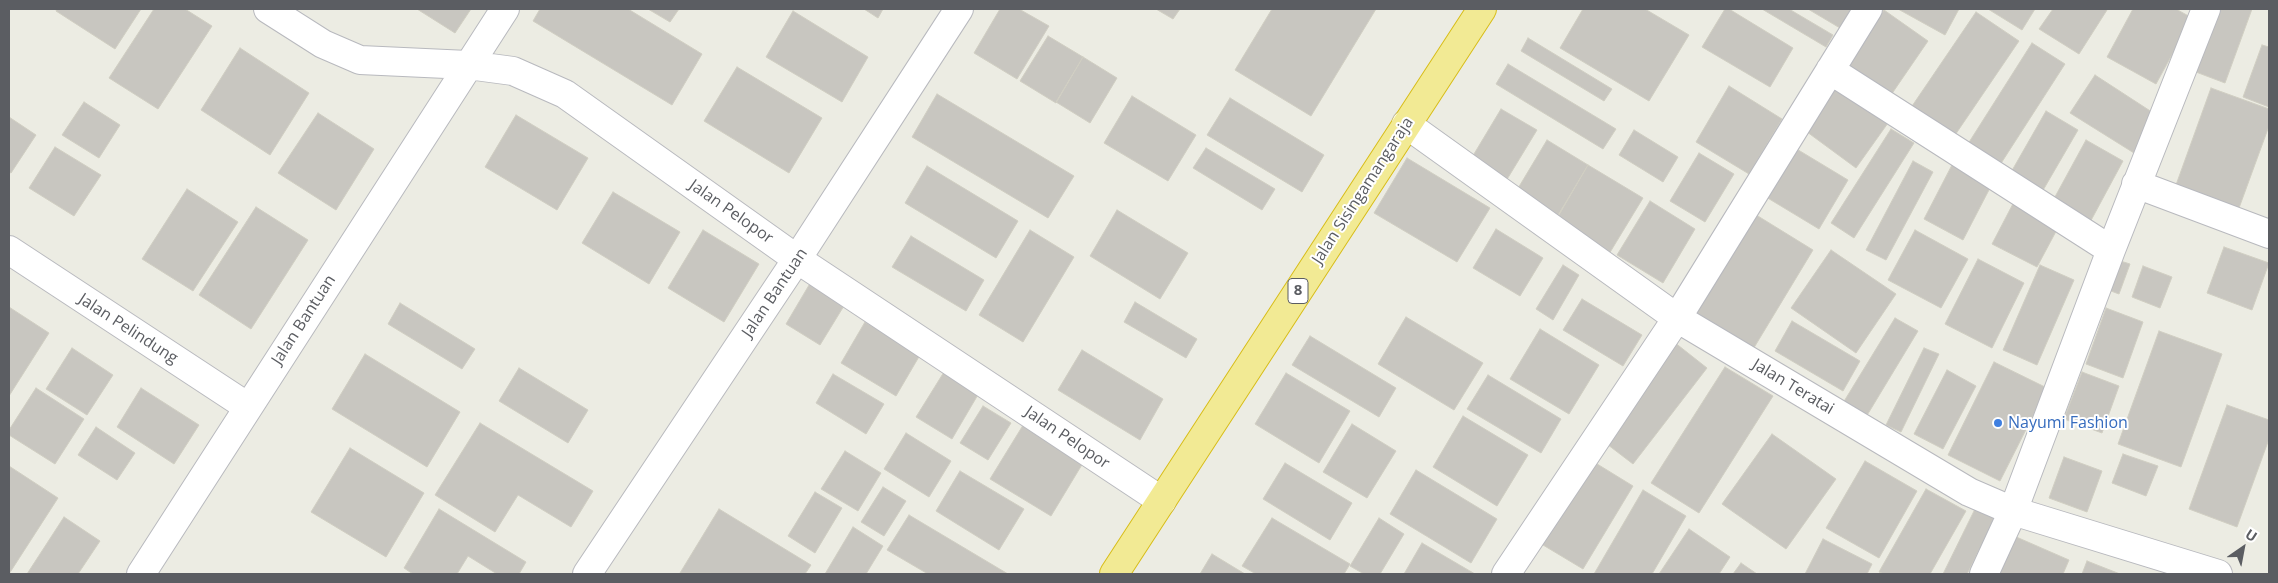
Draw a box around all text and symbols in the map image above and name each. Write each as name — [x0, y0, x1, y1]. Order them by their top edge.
street label: Jalan Sisingamangaraja — [1308, 114, 1418, 268]
street label: Jalan Pelopor — [685, 176, 777, 248]
street label: Jalan Bantuan — [738, 245, 812, 341]
street label: Jalan Bantuan — [268, 271, 340, 369]
road number: 8 — [1288, 278, 1308, 304]
street label: Jalan Pelindung — [75, 290, 181, 368]
street label: Jalan Teratai — [1749, 355, 1837, 419]
street label: Jalan Pelopor — [1021, 403, 1113, 473]
place label: Nayumi Fashion — [2008, 413, 2128, 433]
marker: Nayumi Fashion — [1992, 417, 2004, 429]
north arrow — [2218, 523, 2268, 573]
text: U — [2242, 524, 2261, 546]

